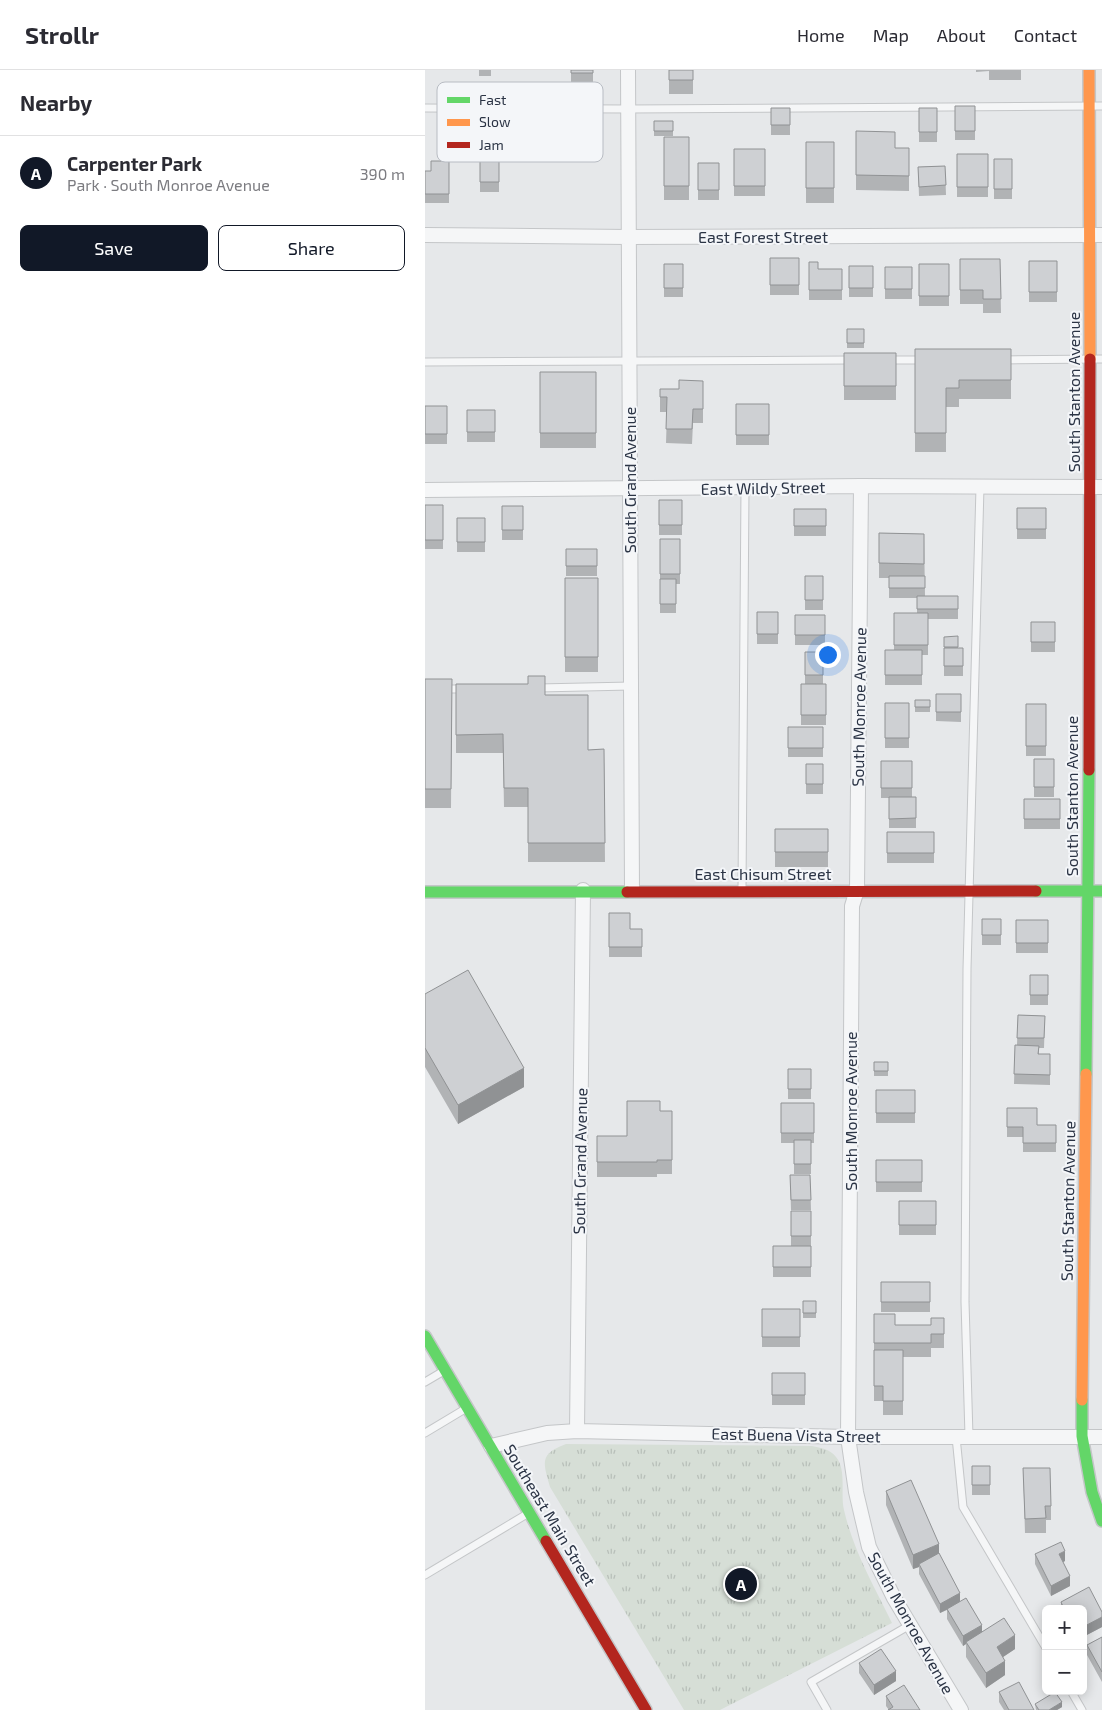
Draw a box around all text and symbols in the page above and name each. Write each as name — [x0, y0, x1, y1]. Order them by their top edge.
text: Strollr — [25, 20, 99, 49]
text: Home — [797, 24, 845, 46]
text: Map — [873, 24, 909, 46]
text: About — [937, 24, 986, 46]
text: Contact — [1014, 24, 1077, 46]
legend — [437, 82, 603, 162]
text: Nearby — [20, 90, 92, 115]
text: Fast — [479, 91, 506, 108]
text: Slow — [479, 113, 511, 130]
text: Jam — [479, 136, 504, 153]
text: Carpenter Park — [67, 152, 202, 175]
text: A — [31, 164, 41, 183]
text: 390 m — [360, 164, 405, 183]
text: Park · South Monroe Avenue — [67, 175, 270, 194]
button: Save — [20, 225, 208, 271]
button: Share — [218, 225, 405, 271]
street label: East Forest Street — [698, 227, 828, 246]
street label: South Stanton Avenue — [1064, 312, 1083, 472]
street label: South Grand Avenue — [620, 407, 639, 553]
street label: East Wildy Street — [701, 477, 825, 498]
street label: South Monroe Avenue — [848, 627, 869, 787]
your location — [815, 642, 841, 668]
street label: South Stanton Avenue — [1062, 716, 1081, 876]
street label: East Chisum Street — [694, 864, 832, 883]
street label: South Monroe Avenue — [841, 1031, 860, 1191]
street label: South Grand Avenue — [569, 1088, 590, 1234]
street label: South Stanton Avenue — [1057, 1121, 1078, 1281]
street label: East Buena Vista Street — [711, 1424, 881, 1445]
street label: Southeast Main Street — [501, 1440, 600, 1589]
street label: South Monroe Avenue — [865, 1549, 958, 1697]
pin: A — [725, 1565, 757, 1603]
map controls — [1042, 1605, 1087, 1695]
button: + — [1042, 1605, 1087, 1650]
button: − — [1042, 1650, 1087, 1695]

